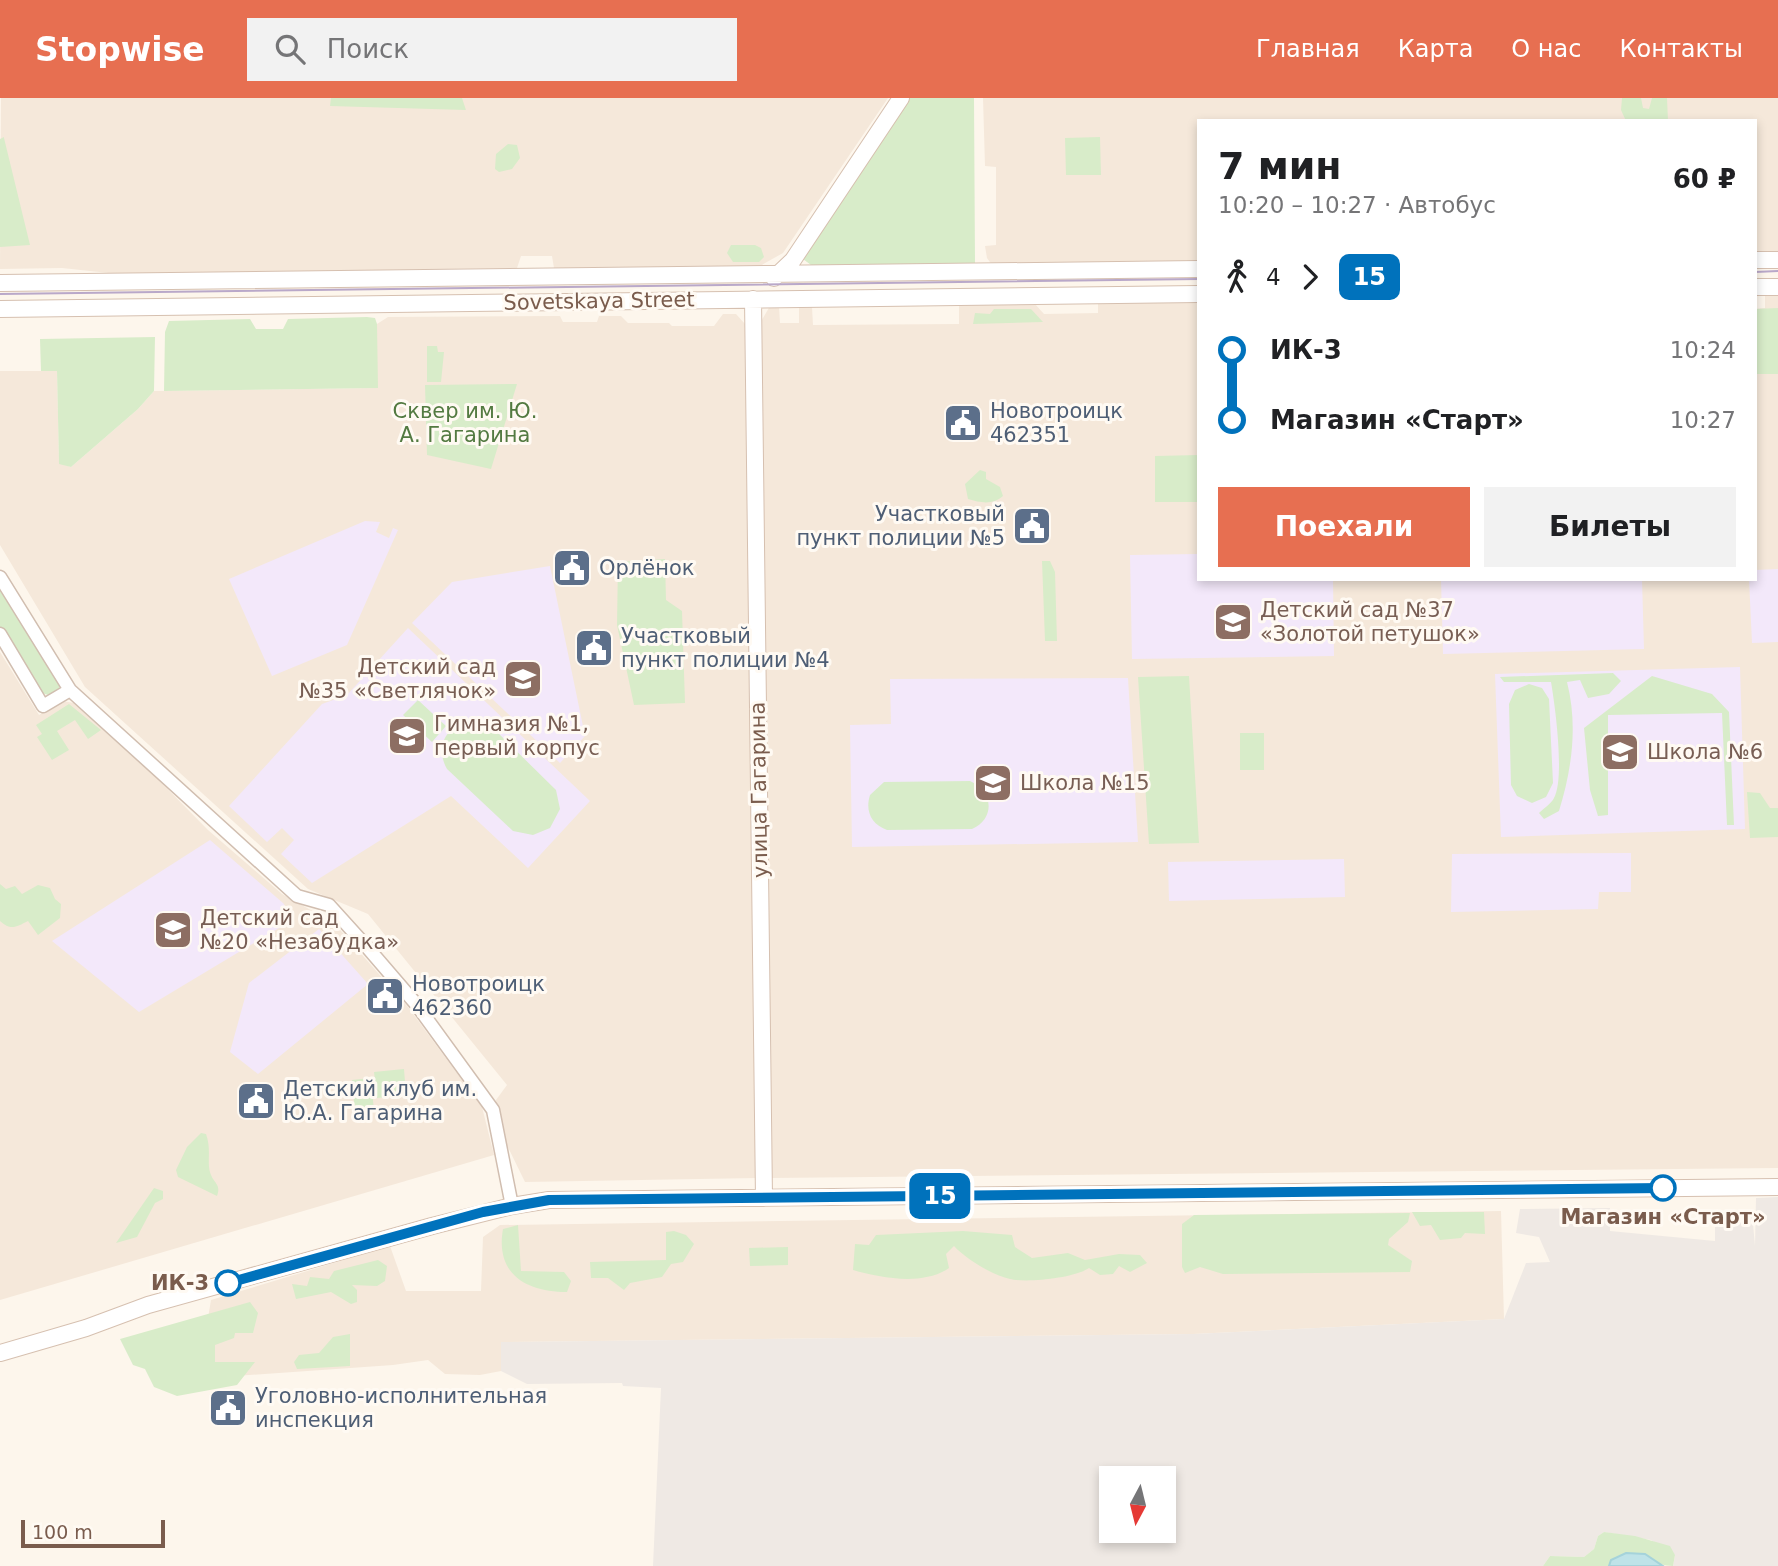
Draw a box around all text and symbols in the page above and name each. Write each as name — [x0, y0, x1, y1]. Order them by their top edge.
search box — [247, 18, 737, 81]
text: Stopwise — [35, 30, 205, 69]
icon: search — [271, 30, 309, 68]
text: Поиск — [327, 34, 409, 64]
text: Главная — [1256, 35, 1360, 63]
text: Карта — [1398, 35, 1473, 63]
text: О нас — [1511, 35, 1581, 63]
text: Контакты — [1619, 35, 1743, 63]
text: 7 мин — [1218, 144, 1342, 188]
text: 60 ₽ — [1673, 164, 1736, 194]
text: 10:20 – 10:27 · Автобус — [1218, 192, 1496, 218]
icon: walk — [1218, 258, 1256, 296]
icon: forward — [1291, 258, 1329, 296]
text: 15 — [1353, 263, 1386, 291]
text: 4 — [1266, 264, 1281, 290]
street label: Sovetskaya Street — [503, 287, 695, 315]
text: ИК-3 — [1270, 335, 1342, 365]
text: 10:24 — [1670, 337, 1736, 363]
park label: Сквер им. Ю. А. Гагарина — [393, 399, 537, 447]
place label: Новотроицк 462351 — [990, 399, 1123, 447]
public building icon: Новотроицк 462351 — [942, 402, 984, 444]
text: Магазин «Старт» — [1270, 405, 1524, 435]
text: 10:27 — [1670, 407, 1736, 433]
button: Поехали — [1218, 487, 1470, 567]
button: Билеты — [1484, 487, 1736, 567]
place label: Участковый пункт полиции №5 — [796, 502, 1005, 550]
public building icon: Участковый пункт полиции №5 — [1011, 505, 1053, 547]
public building icon: Орлёнок — [551, 547, 593, 589]
place label: Орлёнок — [599, 556, 694, 580]
place label: Детский сад №37 «Золотой петушок» — [1260, 598, 1480, 646]
school or university icon: Детский сад №37 «Золотой петушок» — [1212, 601, 1254, 643]
place label: Участковый пункт полиции №4 — [621, 624, 830, 672]
public building icon: Участковый пункт полиции №4 — [573, 627, 615, 669]
place label: Детский сад №35 «Светлячок» — [299, 655, 496, 703]
school or university icon: Детский сад №35 «Светлячок» — [502, 658, 544, 700]
street label: улица Гагарина — [745, 702, 773, 878]
place label: Гимназия №1, первый корпус — [434, 712, 600, 760]
school or university icon: Гимназия №1, первый корпус — [386, 715, 428, 757]
school or university icon: Школа №6 — [1599, 731, 1641, 773]
place label: Школа №6 — [1647, 740, 1763, 764]
school or university icon: Школа №15 — [972, 762, 1014, 804]
place label: Школа №15 — [1020, 771, 1150, 795]
place label: Детский сад №20 «Незабудка» — [200, 906, 399, 954]
school or university icon: Детский сад №20 «Незабудка» — [152, 909, 194, 951]
place label: Новотроицк 462360 — [412, 972, 545, 1020]
public building icon: Новотроицк 462360 — [364, 975, 406, 1017]
place label: Детский клуб им. Ю.А. Гагарина — [283, 1077, 477, 1125]
public building icon: Детский клуб им. Ю.А. Гагарина — [235, 1080, 277, 1122]
line badge: 15 — [908, 1173, 972, 1219]
marker: Магазин «Старт» — [1650, 1175, 1676, 1201]
text: 15 — [923, 1182, 957, 1210]
place label: Магазин «Старт» — [1560, 1205, 1766, 1229]
marker: ИК-3 — [215, 1270, 241, 1296]
place label: ИК-3 — [151, 1271, 209, 1295]
place label: Уголовно-исполнительная инспекция — [255, 1384, 547, 1432]
public building icon: Уголовно-исполнительная инспекция — [207, 1387, 249, 1429]
north arrow — [1099, 1466, 1176, 1544]
map controls — [1099, 1466, 1176, 1543]
scale bar — [21, 1517, 164, 1549]
text: 100 m — [32, 1521, 93, 1543]

